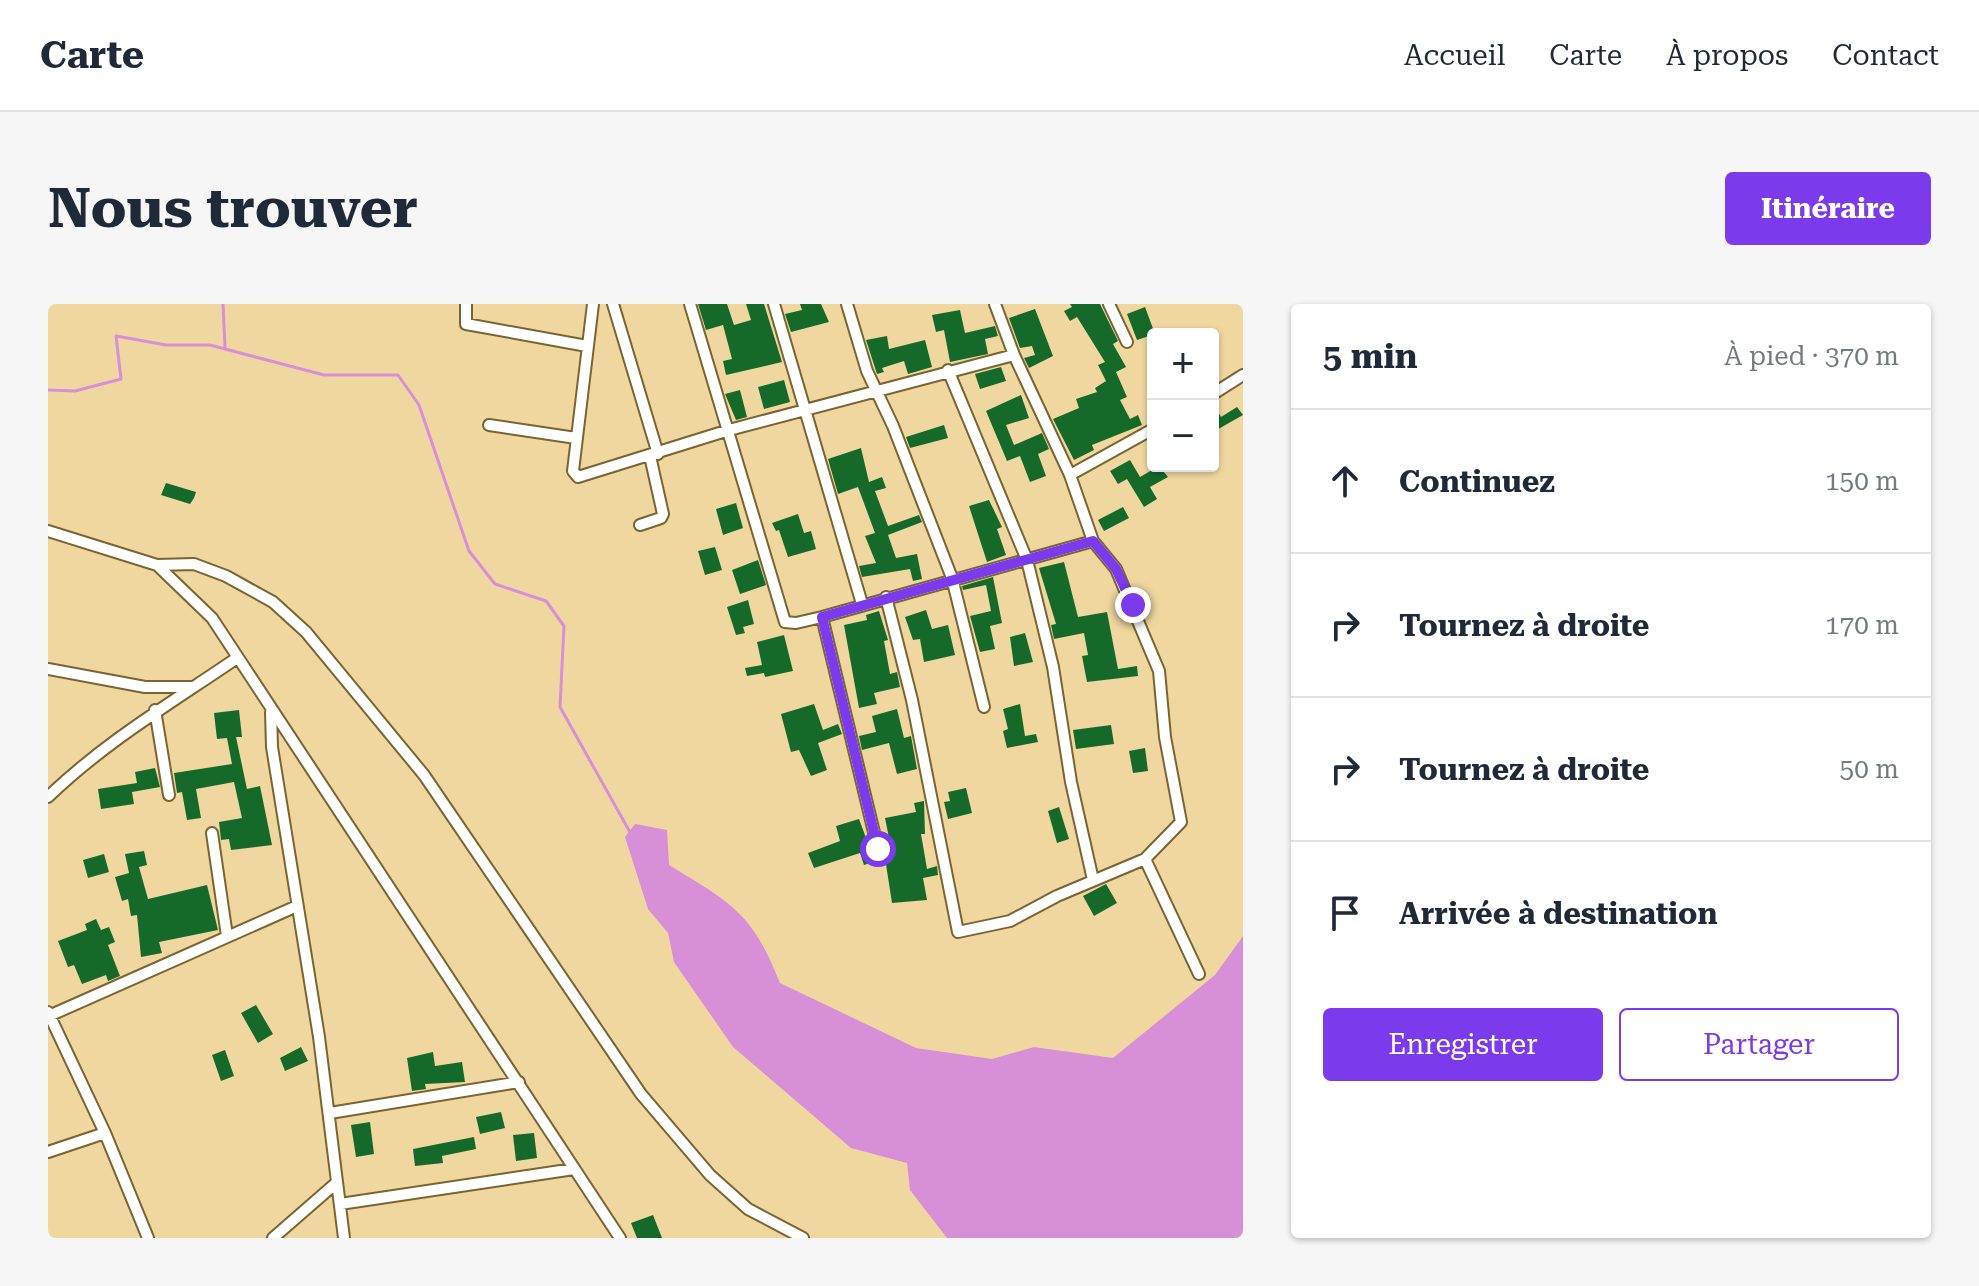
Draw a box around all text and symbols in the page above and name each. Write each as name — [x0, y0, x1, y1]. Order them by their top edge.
text: Carte — [40, 33, 144, 77]
text: Accueil — [1404, 39, 1505, 72]
text: Carte — [1549, 39, 1622, 72]
text: À propos — [1666, 39, 1788, 72]
text: Contact — [1832, 39, 1939, 72]
button: Itinéraire — [1725, 172, 1931, 245]
text: Nous trouver — [48, 175, 418, 241]
map controls — [1147, 328, 1219, 472]
button: + — [1147, 328, 1219, 400]
text: 5 min — [1323, 336, 1418, 376]
text: À pied · 370 m — [1724, 341, 1899, 371]
button: − — [1147, 400, 1219, 472]
icon: ahead — [1323, 459, 1367, 503]
text: Continuez — [1399, 464, 1555, 499]
text: 150 m — [1825, 466, 1899, 496]
route end — [1115, 587, 1151, 623]
icon: right — [1323, 603, 1367, 647]
text: Tournez à droite — [1399, 608, 1649, 643]
text: 170 m — [1825, 610, 1899, 640]
icon: right — [1323, 747, 1367, 791]
text: Tournez à droite — [1399, 752, 1649, 787]
text: 50 m — [1840, 754, 1899, 784]
route start — [860, 831, 896, 867]
icon: arrive — [1323, 891, 1367, 935]
text: Arrivée à destination — [1399, 896, 1718, 931]
button: Enregistrer — [1323, 1008, 1603, 1081]
button: Partager — [1619, 1008, 1899, 1081]

